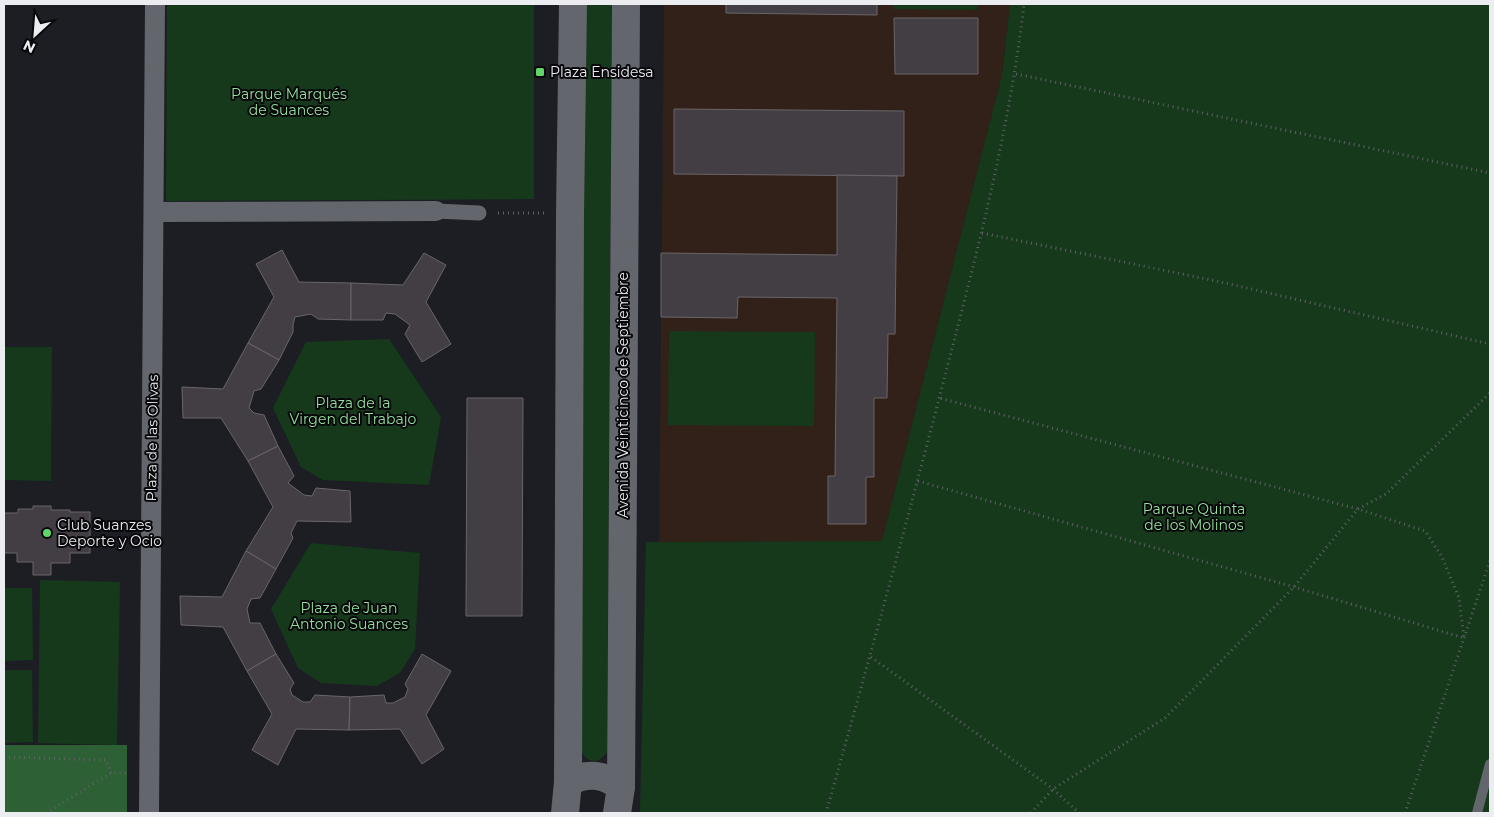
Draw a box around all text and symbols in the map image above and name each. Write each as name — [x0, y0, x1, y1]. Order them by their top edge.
north arrow — [10, 10, 60, 60]
text: N — [20, 36, 38, 57]
place label: Plaza Ensidesa — [550, 63, 654, 81]
marker: Plaza Ensidesa — [534, 66, 546, 78]
park label: Parque Marqués de Suances — [231, 85, 347, 119]
street label: Avenida Veinticinco de Septiembre — [614, 272, 632, 518]
street label: Plaza de las Olivas — [142, 374, 162, 502]
park label: Plaza de la Virgen del Trabajo — [290, 394, 417, 428]
park label: Parque Quinta de los Molinos — [1143, 500, 1245, 534]
place label: Club Suanzes Deporte y Ocio — [57, 516, 162, 550]
marker: Club Suanzes Deporte y Ocio — [41, 527, 53, 539]
park label: Plaza de Juan Antonio Suances — [290, 599, 408, 633]

